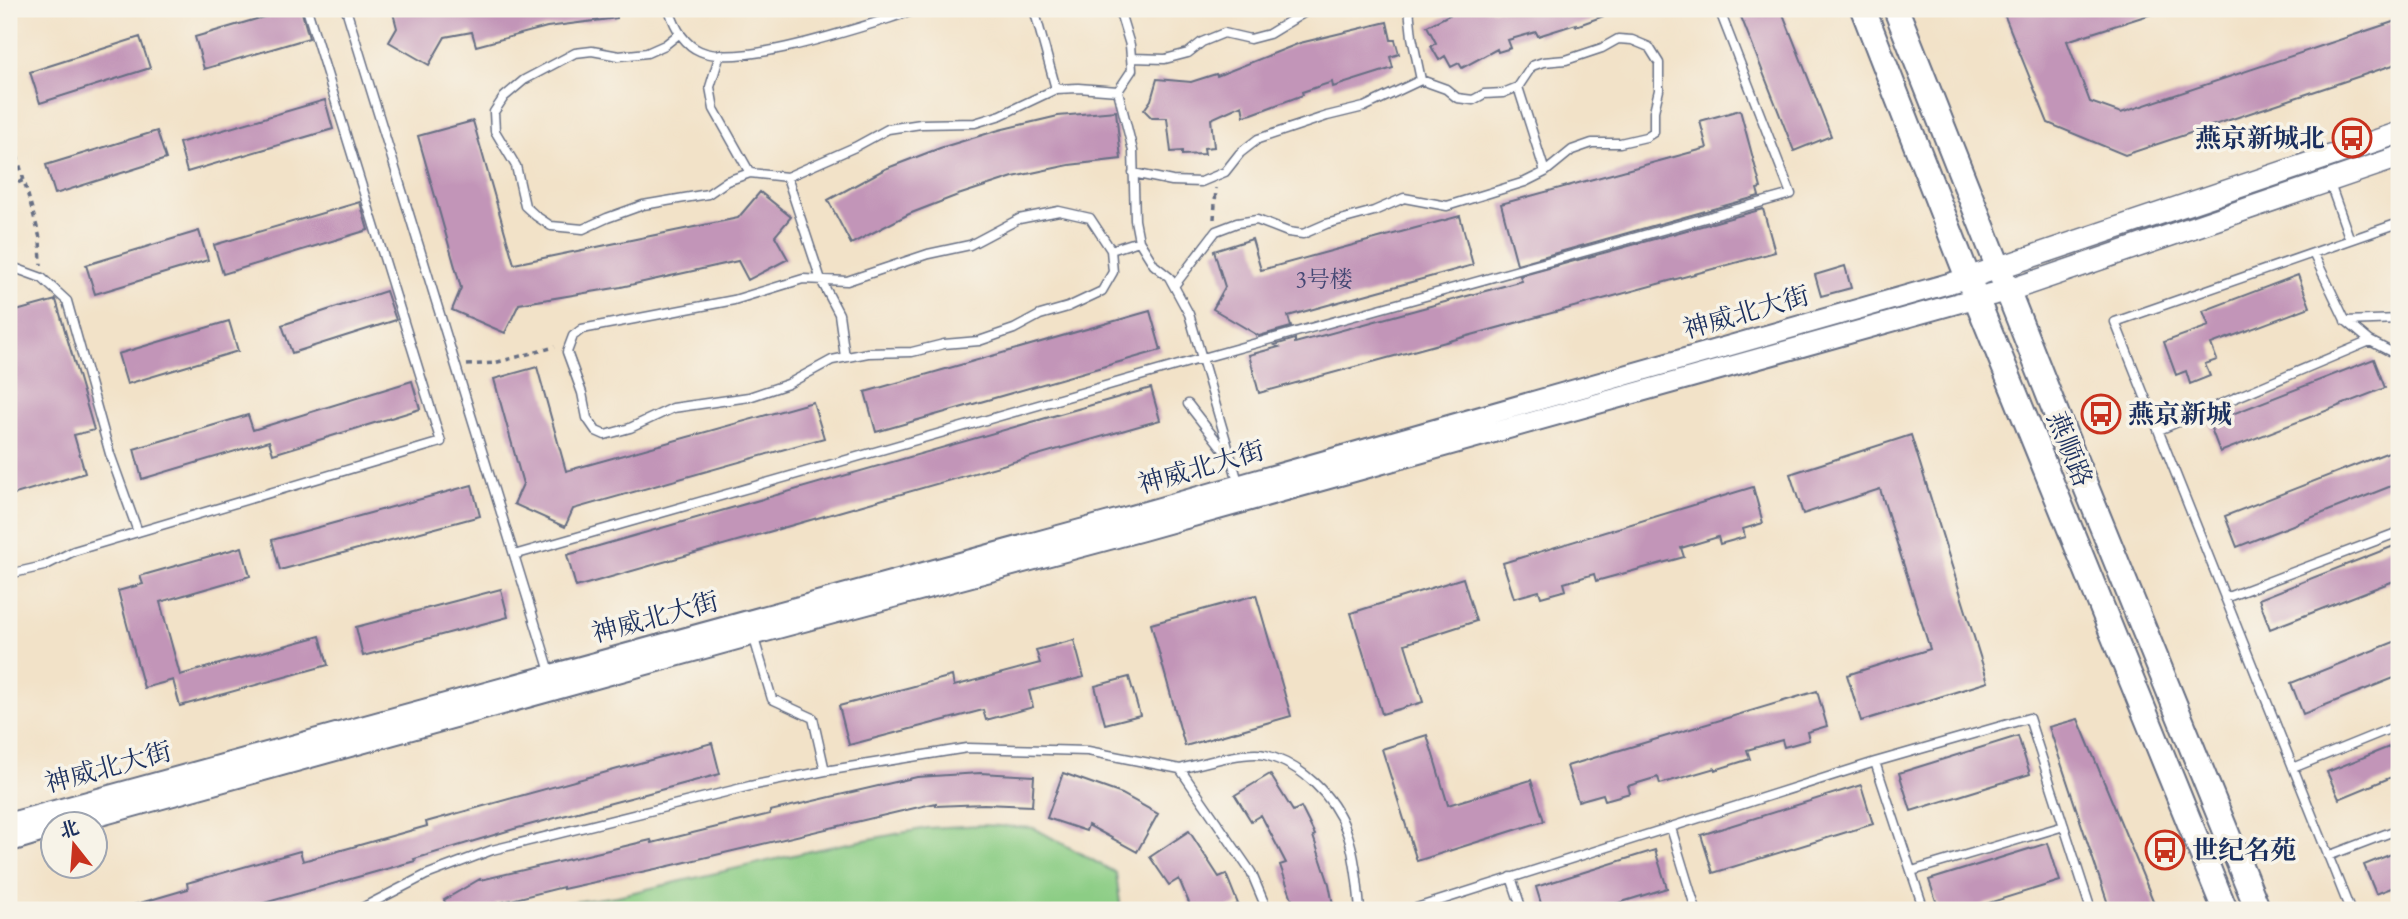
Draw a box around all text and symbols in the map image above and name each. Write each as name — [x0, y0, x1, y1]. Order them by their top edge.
bus stop icon: 燕京新城北 — [2331, 117, 2373, 159]
place label: 燕京新城北 — [2195, 121, 2325, 155]
house number: 3号楼 — [1295, 264, 1353, 294]
street label: 神威北大街 — [1679, 278, 1813, 346]
bus stop icon: 燕京新城 — [2080, 393, 2122, 435]
place label: 燕京新城 — [2128, 397, 2232, 431]
street label: 燕顺路 — [2040, 406, 2100, 492]
street label: 神威北大街 — [1134, 433, 1268, 501]
street label: 神威北大街 — [588, 584, 722, 650]
street label: 神威北大街 — [41, 734, 175, 800]
north arrow — [38, 810, 108, 880]
text: 北 — [56, 814, 82, 844]
bus stop icon: 世纪名苑 — [2144, 829, 2186, 871]
place label: 世纪名苑 — [2192, 833, 2296, 867]

